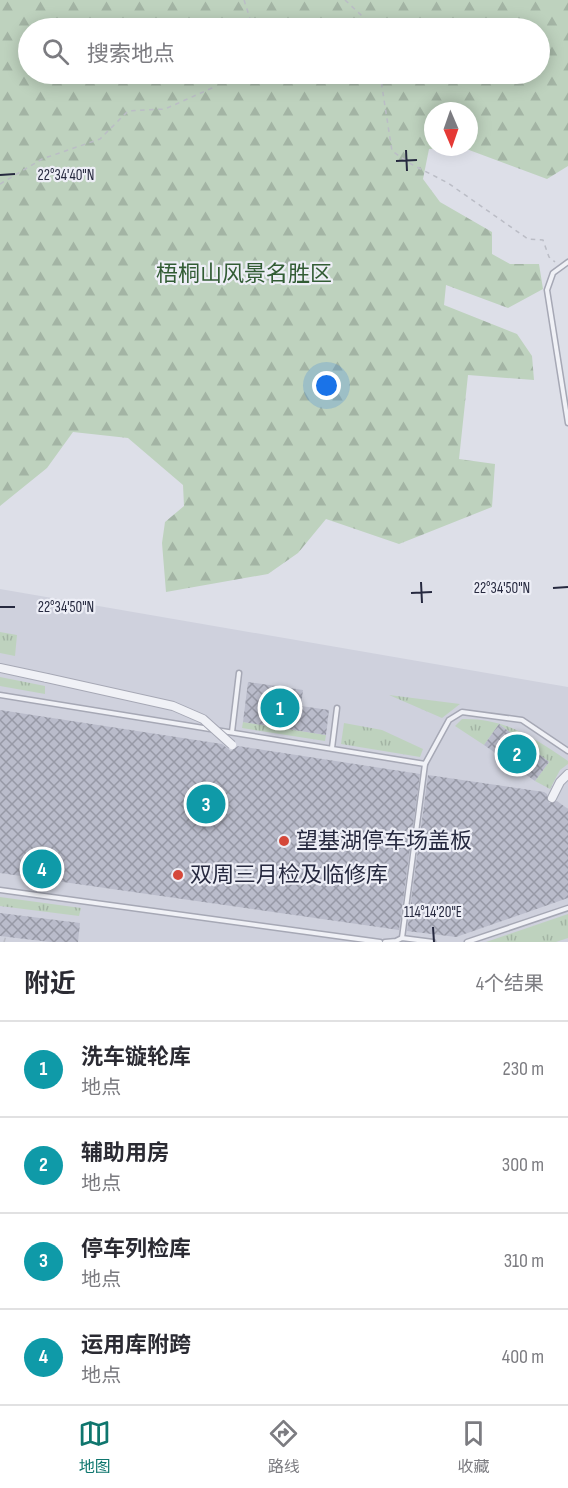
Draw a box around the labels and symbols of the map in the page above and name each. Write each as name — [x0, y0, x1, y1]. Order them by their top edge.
north arrow — [424, 102, 478, 156]
text: 22°34'40"N — [38, 166, 94, 185]
park label: 梧桐山风景名胜区 — [156, 261, 332, 288]
your location — [312, 371, 341, 400]
text: 22°34'50"N — [474, 579, 530, 598]
text: 22°34'50"N — [38, 598, 94, 617]
pin: 1 — [260, 686, 300, 730]
pin: 2 — [498, 732, 536, 777]
pin: 3 — [186, 782, 226, 826]
place label: 望基湖停车场盖板 — [296, 828, 472, 855]
marker: 望基湖停车场盖板 — [277, 834, 291, 848]
pin: 4 — [22, 846, 62, 892]
place label: 双周三月检及临修库 — [190, 862, 388, 889]
marker: 双周三月检及临修库 — [171, 868, 185, 882]
text: 114°14'20"E — [404, 903, 462, 922]

